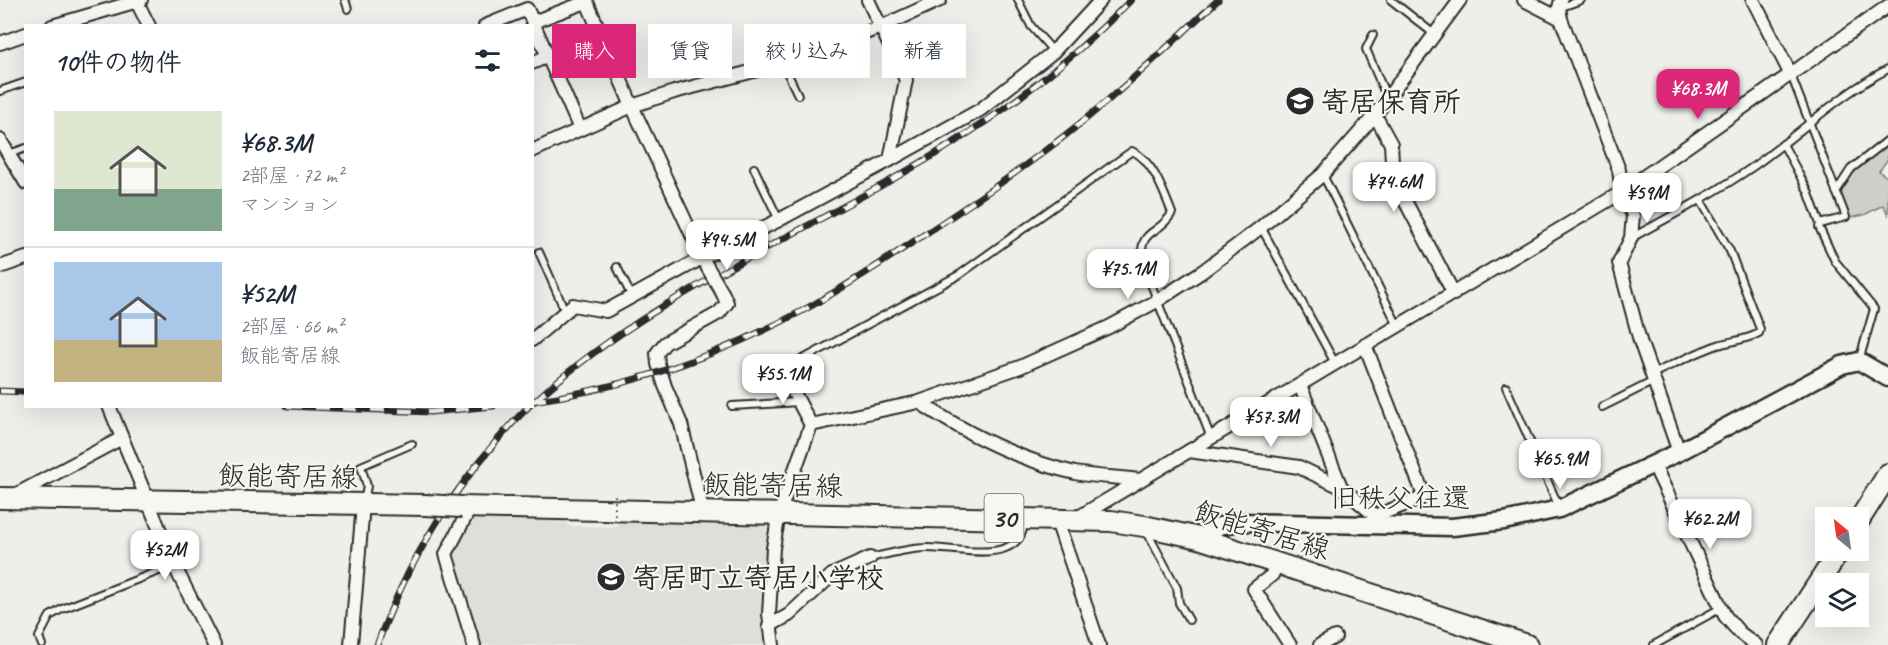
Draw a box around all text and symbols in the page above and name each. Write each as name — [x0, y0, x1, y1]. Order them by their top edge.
chip: 購入 — [552, 24, 636, 78]
chip: 賃貸 — [648, 24, 732, 78]
chip: 絞り込み — [744, 24, 870, 78]
chip: 新着 — [882, 24, 966, 78]
icon: filters — [471, 44, 504, 77]
text: 10件の物件 — [54, 46, 181, 79]
pin: ¥68.3M — [1649, 69, 1747, 120]
text: ¥68.3M — [1671, 76, 1725, 101]
place label: 寄居保育所 — [1321, 84, 1461, 119]
school or university icon: 寄居保育所 — [1284, 85, 1316, 117]
text: ¥68.3M — [240, 126, 311, 159]
icon: home — [102, 135, 174, 207]
pin: ¥74.6M — [1345, 162, 1443, 213]
text: 2部屋 · 72 m² — [240, 163, 343, 188]
text: ¥74.6M — [1367, 169, 1421, 194]
pin: ¥59M — [1611, 173, 1683, 224]
text: ¥59M — [1626, 180, 1668, 205]
text: マンション — [240, 192, 339, 217]
pin: ¥94.5M — [678, 220, 776, 271]
text: ¥94.5M — [700, 227, 754, 252]
pin: ¥75.1M — [1079, 249, 1177, 300]
text: ¥75.1M — [1101, 256, 1155, 281]
text: ¥52M — [240, 277, 294, 310]
icon: home — [102, 286, 174, 358]
text: 2部屋 · 66 m² — [240, 314, 343, 339]
text: 飯能寄居線 — [240, 343, 340, 368]
pin: ¥55.1M — [734, 354, 832, 405]
text: ¥55.1M — [756, 361, 810, 386]
pin: ¥57.3M — [1222, 397, 1320, 448]
text: ¥57.3M — [1244, 404, 1298, 429]
pin: ¥65.9M — [1511, 439, 1609, 490]
text: ¥65.9M — [1533, 446, 1587, 471]
street label: 飯能寄居線 — [218, 457, 358, 495]
street label: 飯能寄居線 — [703, 466, 843, 504]
street label: 旧秩父往還 — [1330, 480, 1470, 515]
street label: 飯能寄居線 — [1190, 493, 1334, 567]
road number: 30 — [984, 494, 1024, 542]
pin: ¥62.2M — [1661, 499, 1759, 550]
text: ¥62.2M — [1683, 506, 1737, 531]
north arrow — [1815, 507, 1869, 561]
map controls — [1815, 507, 1869, 627]
pin: ¥52M — [129, 530, 201, 581]
text: ¥52M — [144, 537, 186, 562]
place label: 寄居町立寄居小学校 — [632, 560, 884, 595]
school or university icon: 寄居町立寄居小学校 — [595, 561, 627, 593]
button: layers — [1815, 573, 1869, 627]

